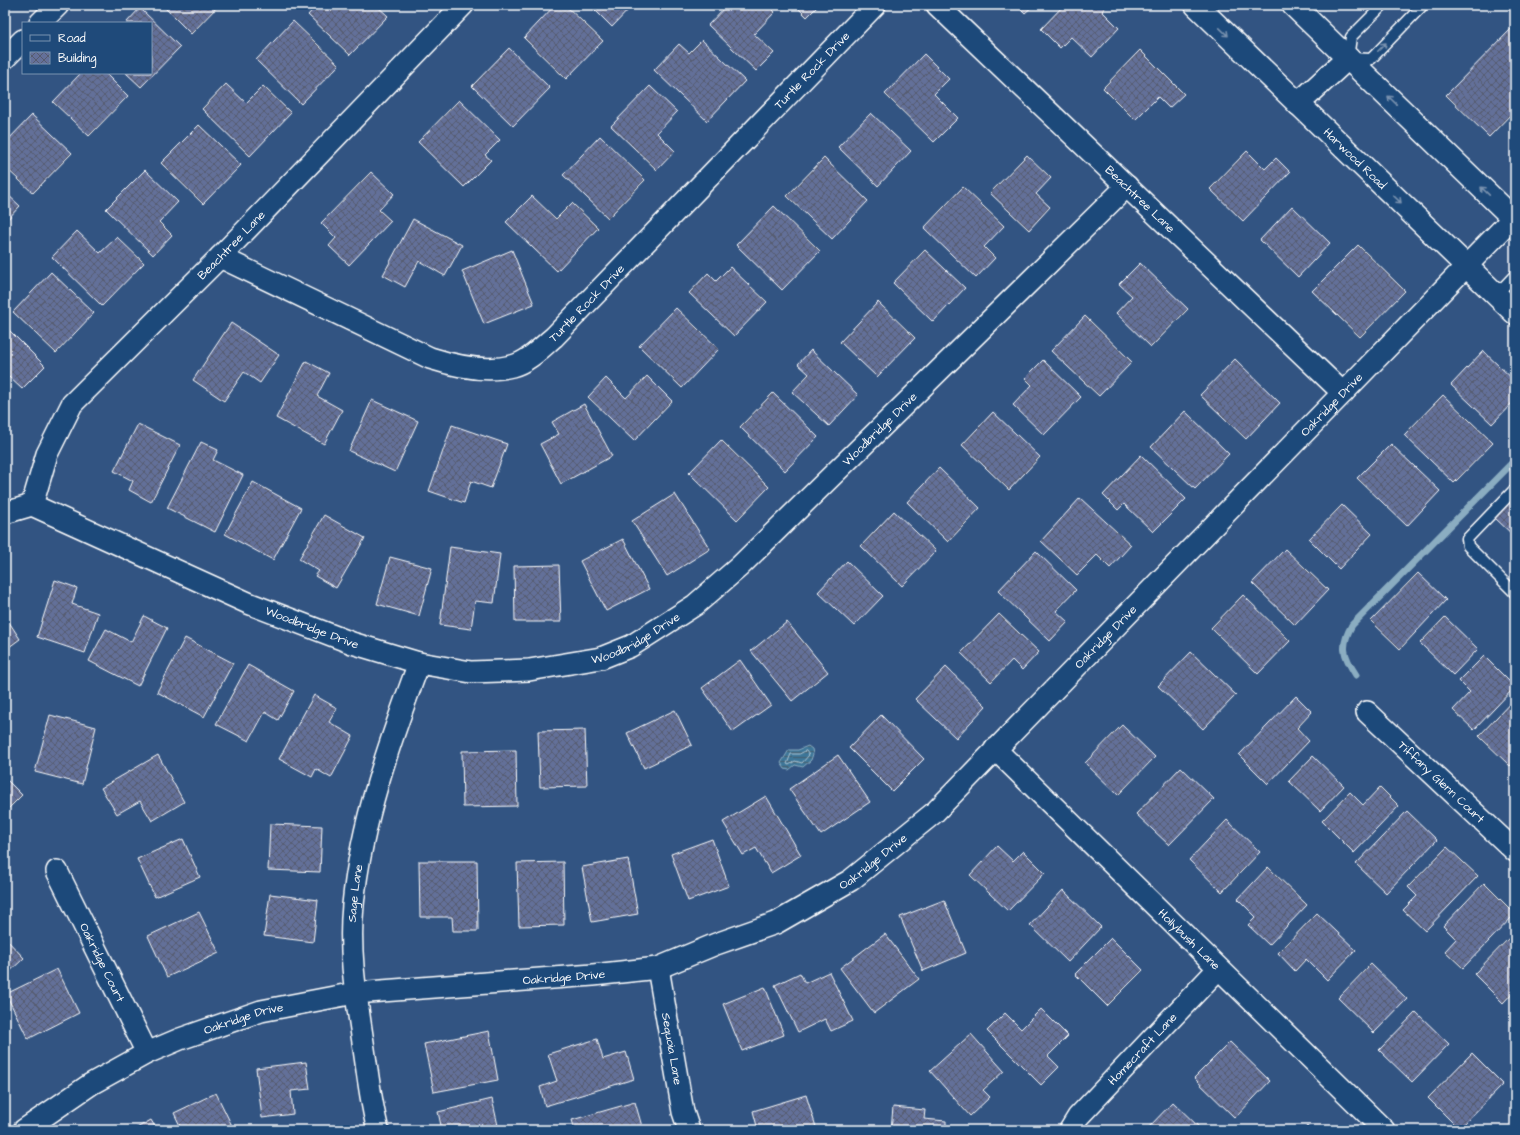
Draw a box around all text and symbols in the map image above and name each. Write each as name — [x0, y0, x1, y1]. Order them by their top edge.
legend — [22, 22, 152, 74]
one-way arrow — [1219, 27, 1229, 37]
street label: Turtle Rock Drive — [771, 28, 854, 113]
text: Road — [58, 30, 86, 47]
one-way arrow — [1377, 43, 1387, 52]
text: Building — [58, 50, 96, 68]
one-way arrow — [1387, 95, 1397, 105]
street label: Harwood Road — [1319, 124, 1390, 193]
street label: Beachtree Lane — [1101, 162, 1179, 237]
one-way arrow — [1480, 186, 1490, 196]
one-way arrow — [1392, 194, 1402, 204]
street label: Beachtree Lane — [194, 207, 270, 284]
street label: Turtle Rock Drive — [546, 260, 629, 347]
street label: Oakridge Drive — [1297, 369, 1367, 440]
street label: Woodbridge Drive — [839, 388, 921, 470]
street label: Oakridge Drive — [1071, 601, 1141, 673]
street label: Woodbridge Drive — [263, 602, 361, 654]
street label: Woodbridge Drive — [590, 608, 684, 669]
street label: Tiffany Glenn Court — [1394, 737, 1488, 827]
street label: Oakridge Drive — [836, 829, 911, 894]
street label: Sage Lane — [344, 863, 367, 923]
street label: Hollybush Lane — [1154, 905, 1224, 974]
street label: Oakridge Court — [75, 920, 129, 1005]
street label: Oakridge Drive — [522, 966, 606, 989]
street label: Oakridge Drive — [202, 999, 285, 1039]
street label: Homecraft Lane — [1104, 1009, 1182, 1089]
street label: Sequoia Lane — [657, 1012, 686, 1087]

